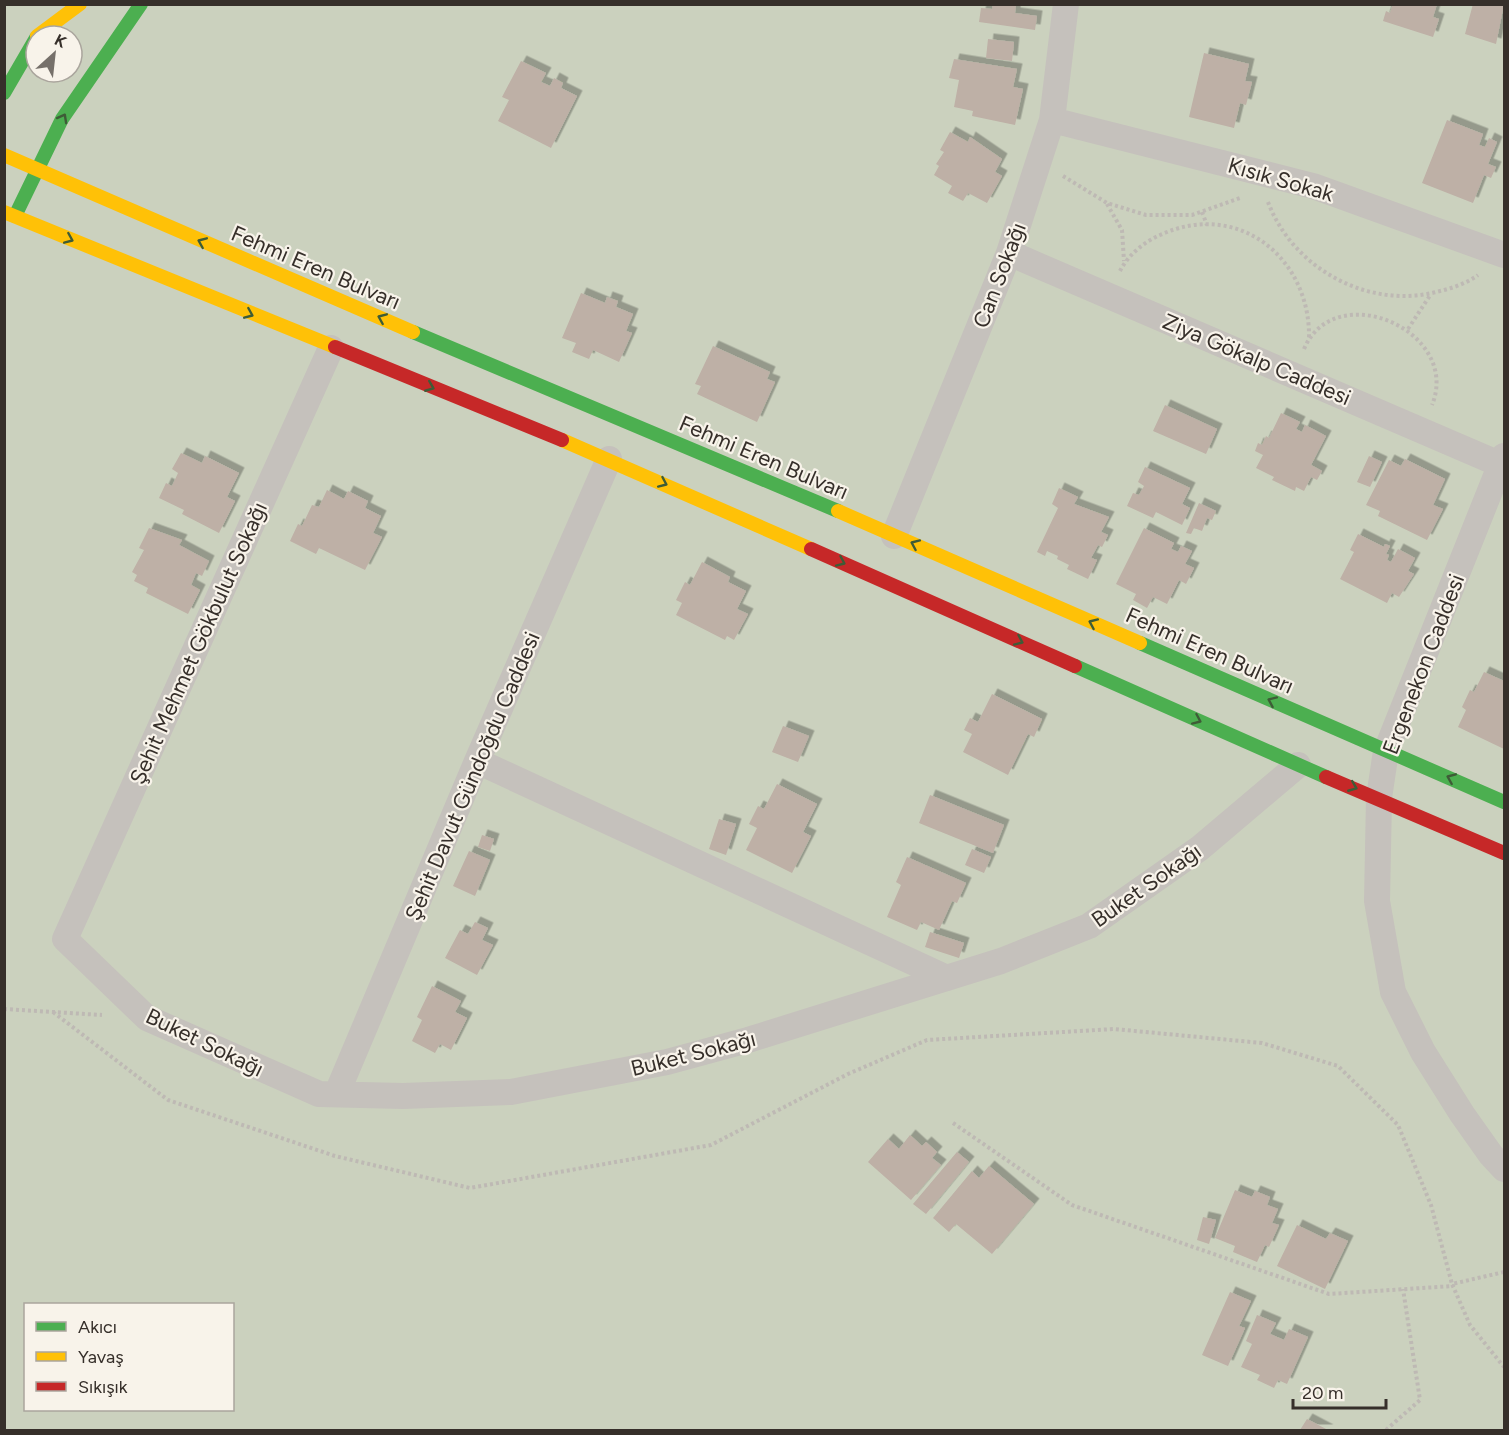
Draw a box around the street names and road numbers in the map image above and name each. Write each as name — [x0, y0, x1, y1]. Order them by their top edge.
street label: Kısık Sokak — [1225, 152, 1337, 208]
street label: Can Sokağı — [967, 219, 1032, 332]
street label: Fehmi Eren Bulvarı — [227, 220, 404, 315]
street label: Ziya Gökalp Caddesi — [1159, 308, 1355, 411]
street label: Fehmi Eren Bulvarı — [675, 410, 852, 505]
street label: Şehit Mehmet Gökbulut Sokağı — [124, 498, 273, 789]
street label: Ergenekon Caddesi — [1377, 570, 1470, 758]
street label: Fehmi Eren Bulvarı — [1122, 601, 1298, 700]
street label: Şehit Davut Gündoğdu Caddesi — [399, 628, 546, 925]
street label: Buket Sokağı — [1086, 838, 1206, 933]
street label: Buket Sokağı — [141, 1002, 268, 1083]
street label: Buket Sokağı — [628, 1025, 758, 1082]

